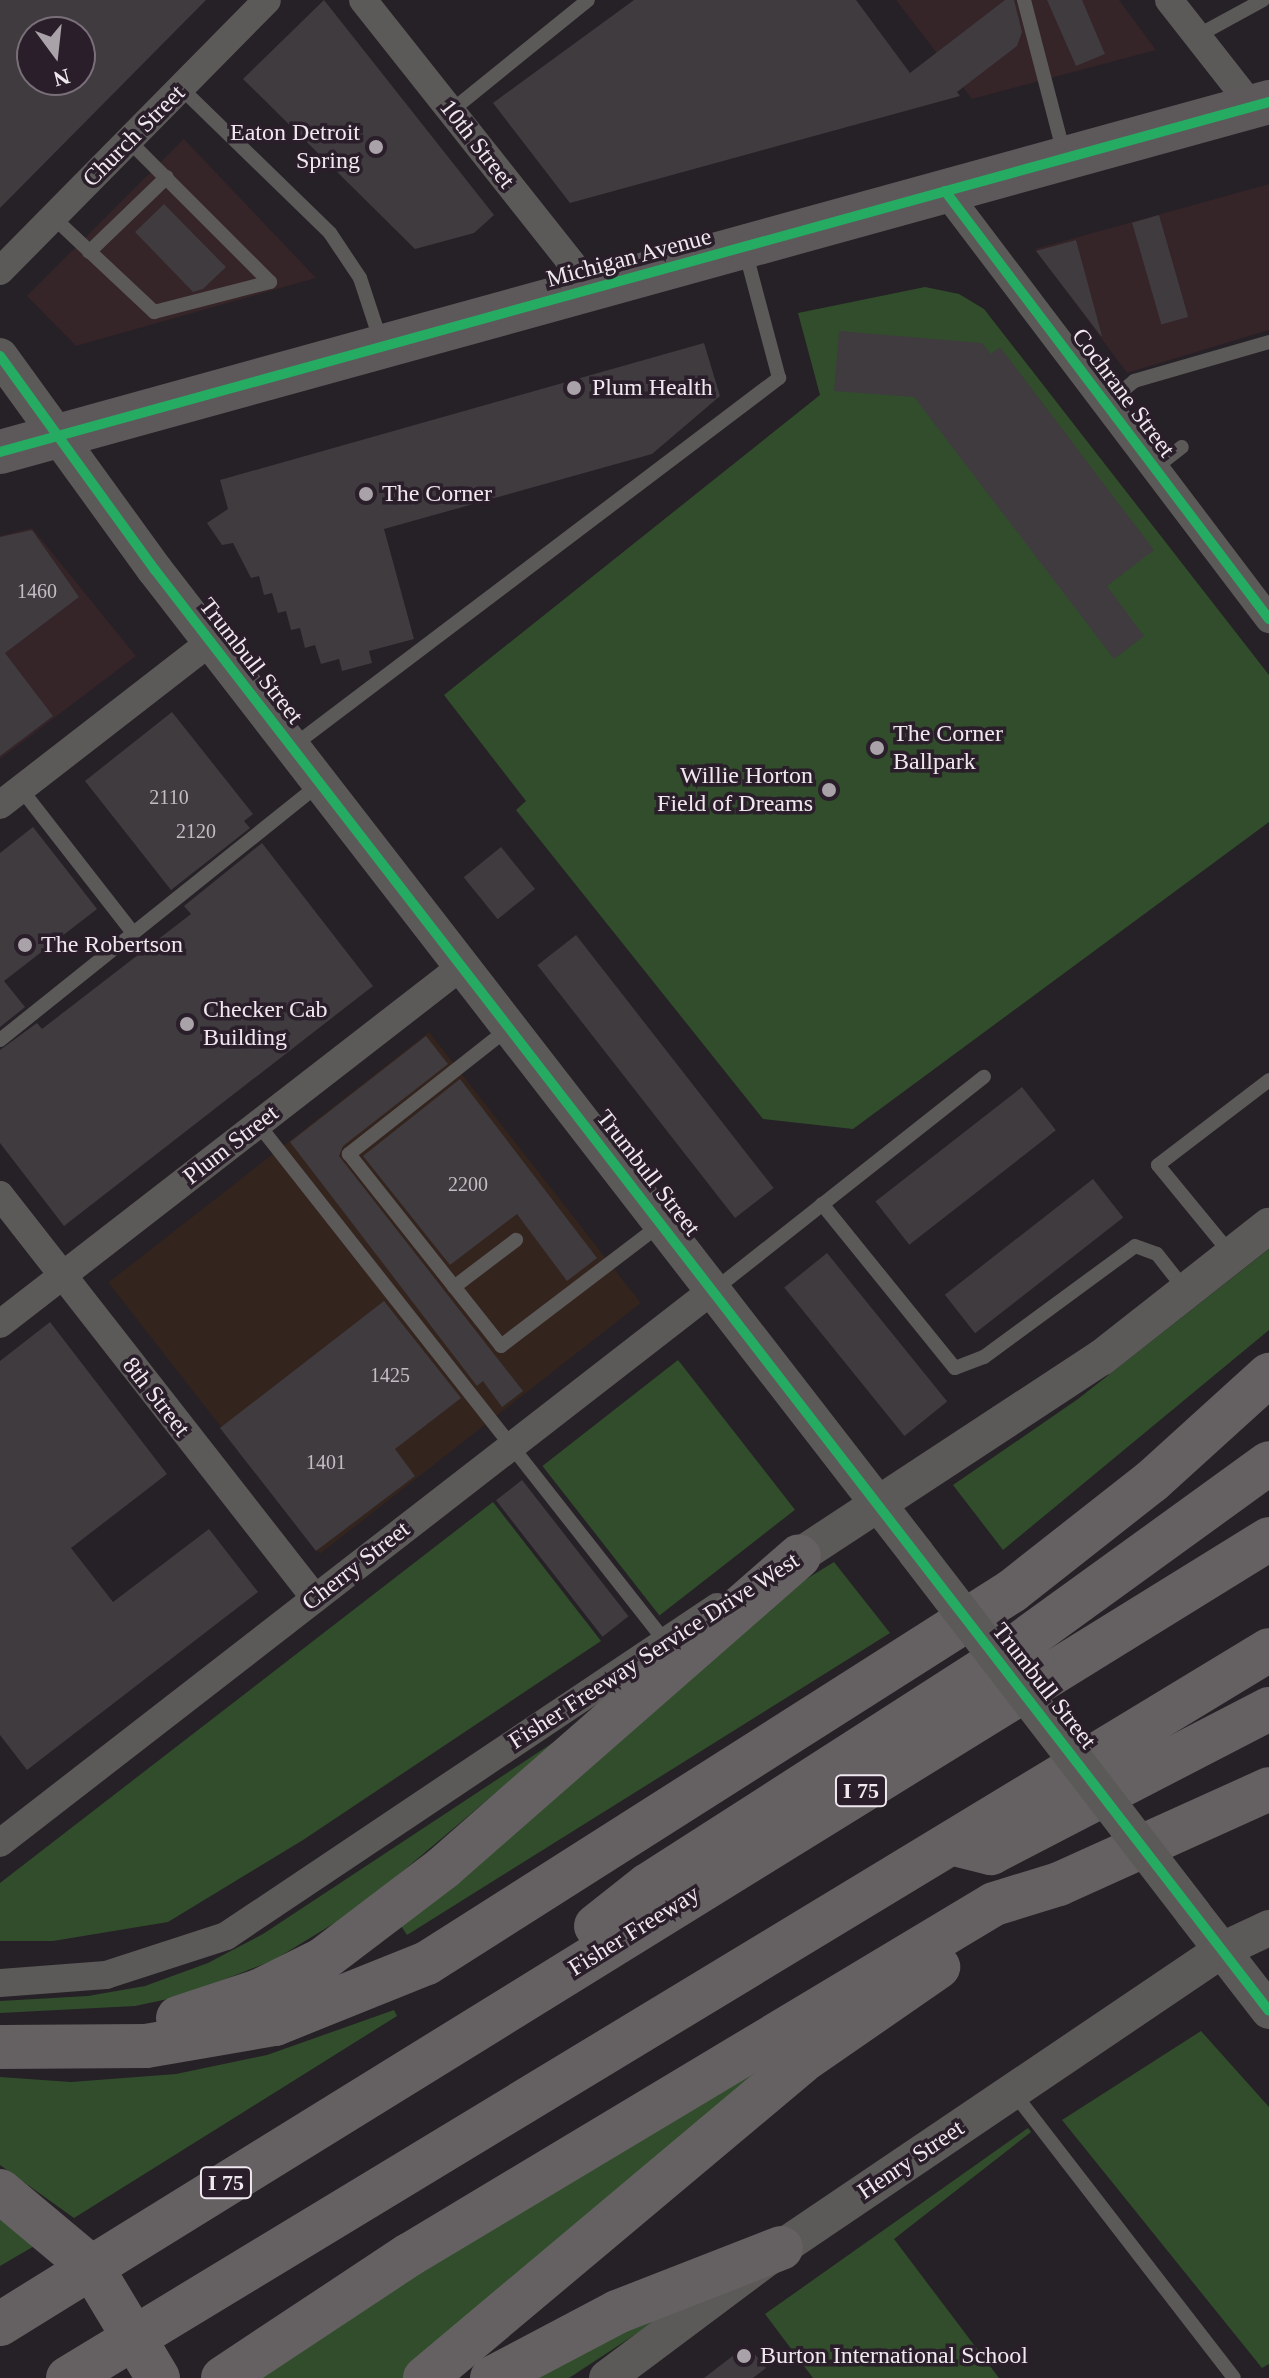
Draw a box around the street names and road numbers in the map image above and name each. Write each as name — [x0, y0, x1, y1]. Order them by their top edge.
street label: Church Street — [77, 79, 191, 193]
street label: 10th Street — [433, 94, 521, 194]
street label: Michigan Avenue — [543, 222, 715, 294]
street label: Cochrane Street — [1065, 323, 1181, 463]
street label: Trumbull Street — [193, 592, 309, 730]
street label: Plum Street — [178, 1099, 284, 1191]
street label: Trumbull Street — [590, 1104, 706, 1242]
street label: 8th Street — [116, 1352, 196, 1442]
street label: Cherry Street — [296, 1515, 416, 1617]
street label: Fisher Freeway Service Drive West — [503, 1546, 805, 1756]
street label: Trumbull Street — [986, 1617, 1102, 1755]
road number: I 75 — [833, 1773, 889, 1809]
street label: Fisher Freeway — [563, 1879, 705, 1983]
street label: Henry Street — [852, 2114, 970, 2206]
road number: I 75 — [198, 2165, 254, 2201]

